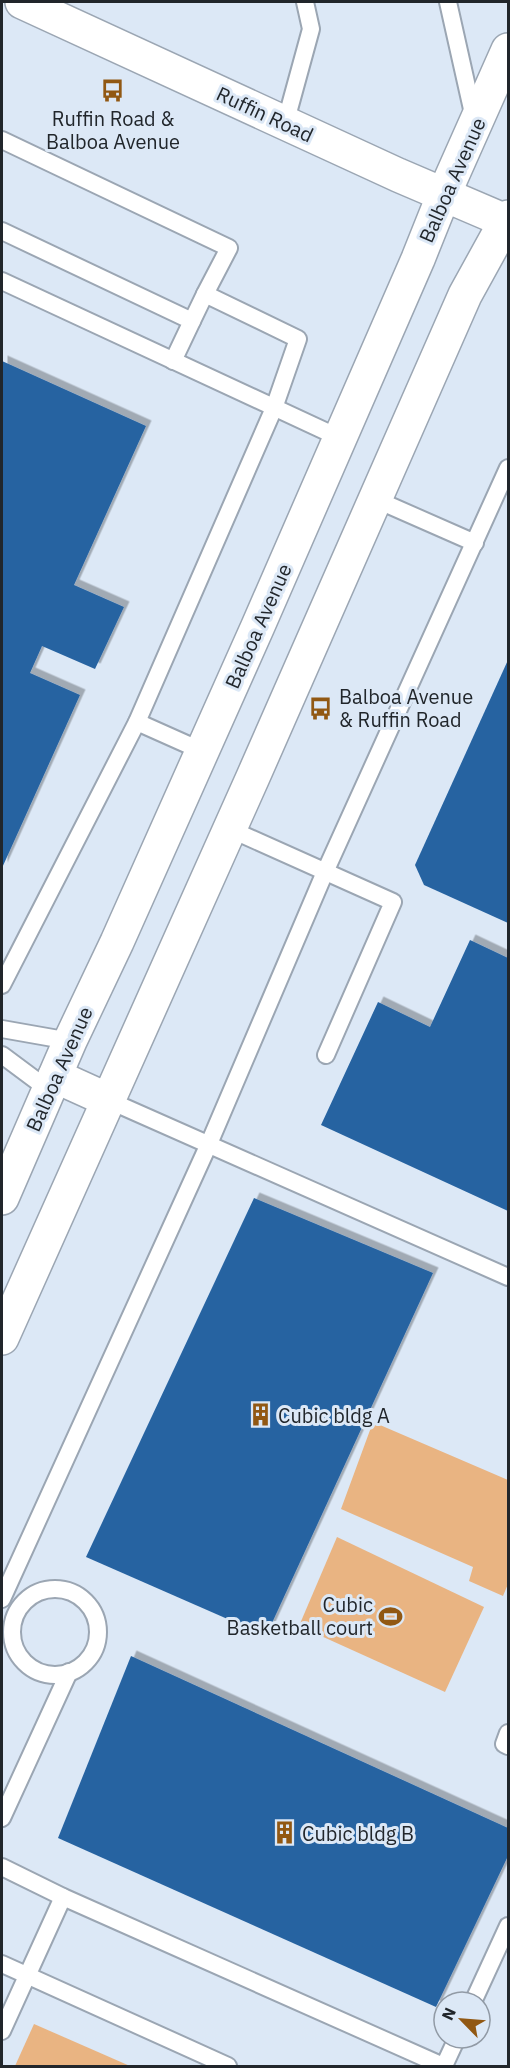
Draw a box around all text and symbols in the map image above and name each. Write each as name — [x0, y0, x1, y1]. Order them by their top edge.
bus stop icon: Ruffin Road & Balboa Avenue — [100, 77, 126, 103]
street label: Ruffin Road — [212, 80, 318, 148]
place label: Ruffin Road & Balboa Avenue — [46, 105, 180, 155]
street label: Balboa Avenue — [412, 113, 492, 247]
street label: Balboa Avenue — [218, 559, 298, 693]
place label: Balboa Avenue & Ruffin Road — [339, 683, 473, 733]
bus stop icon: Balboa Avenue & Ruffin Road — [308, 695, 334, 721]
street label: Balboa Avenue — [19, 1002, 99, 1136]
building icon: Cubic bldg A — [247, 1402, 273, 1428]
place label: Cubic bldg A — [278, 1402, 390, 1429]
place label: Cubic Basketball court — [227, 1591, 373, 1641]
sports icon: Cubic Basketball court — [378, 1603, 404, 1629]
building icon: Cubic bldg B — [271, 1820, 297, 1846]
place label: Cubic bldg B — [302, 1820, 414, 1847]
north arrow — [432, 1990, 492, 2050]
text: N — [437, 2004, 460, 2023]

